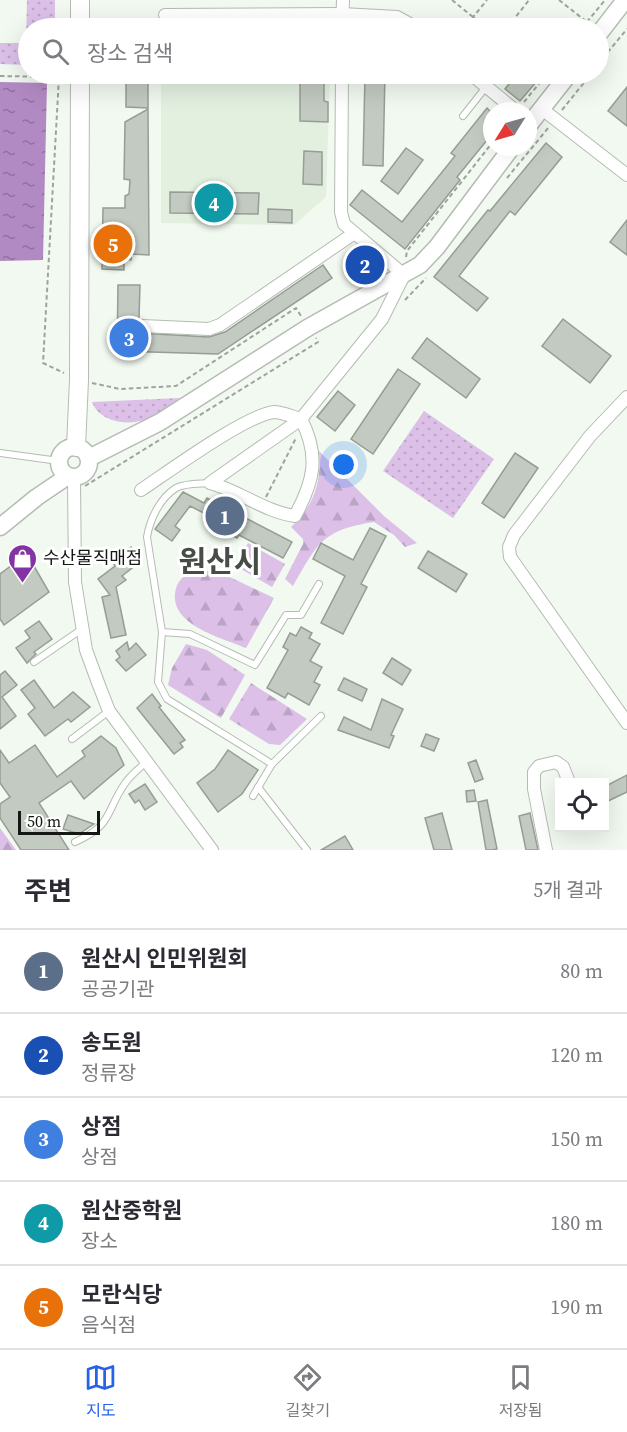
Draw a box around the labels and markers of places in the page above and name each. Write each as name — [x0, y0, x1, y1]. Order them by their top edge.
pin: 4 — [194, 180, 234, 226]
pin: 5 — [94, 222, 132, 266]
pin: 2 — [346, 242, 385, 288]
pin: 3 — [110, 316, 148, 360]
pin: 1 — [206, 494, 244, 538]
shop icon: 수산물직매점 — [6, 542, 38, 584]
place label: 수산물직매점 — [43, 545, 142, 570]

